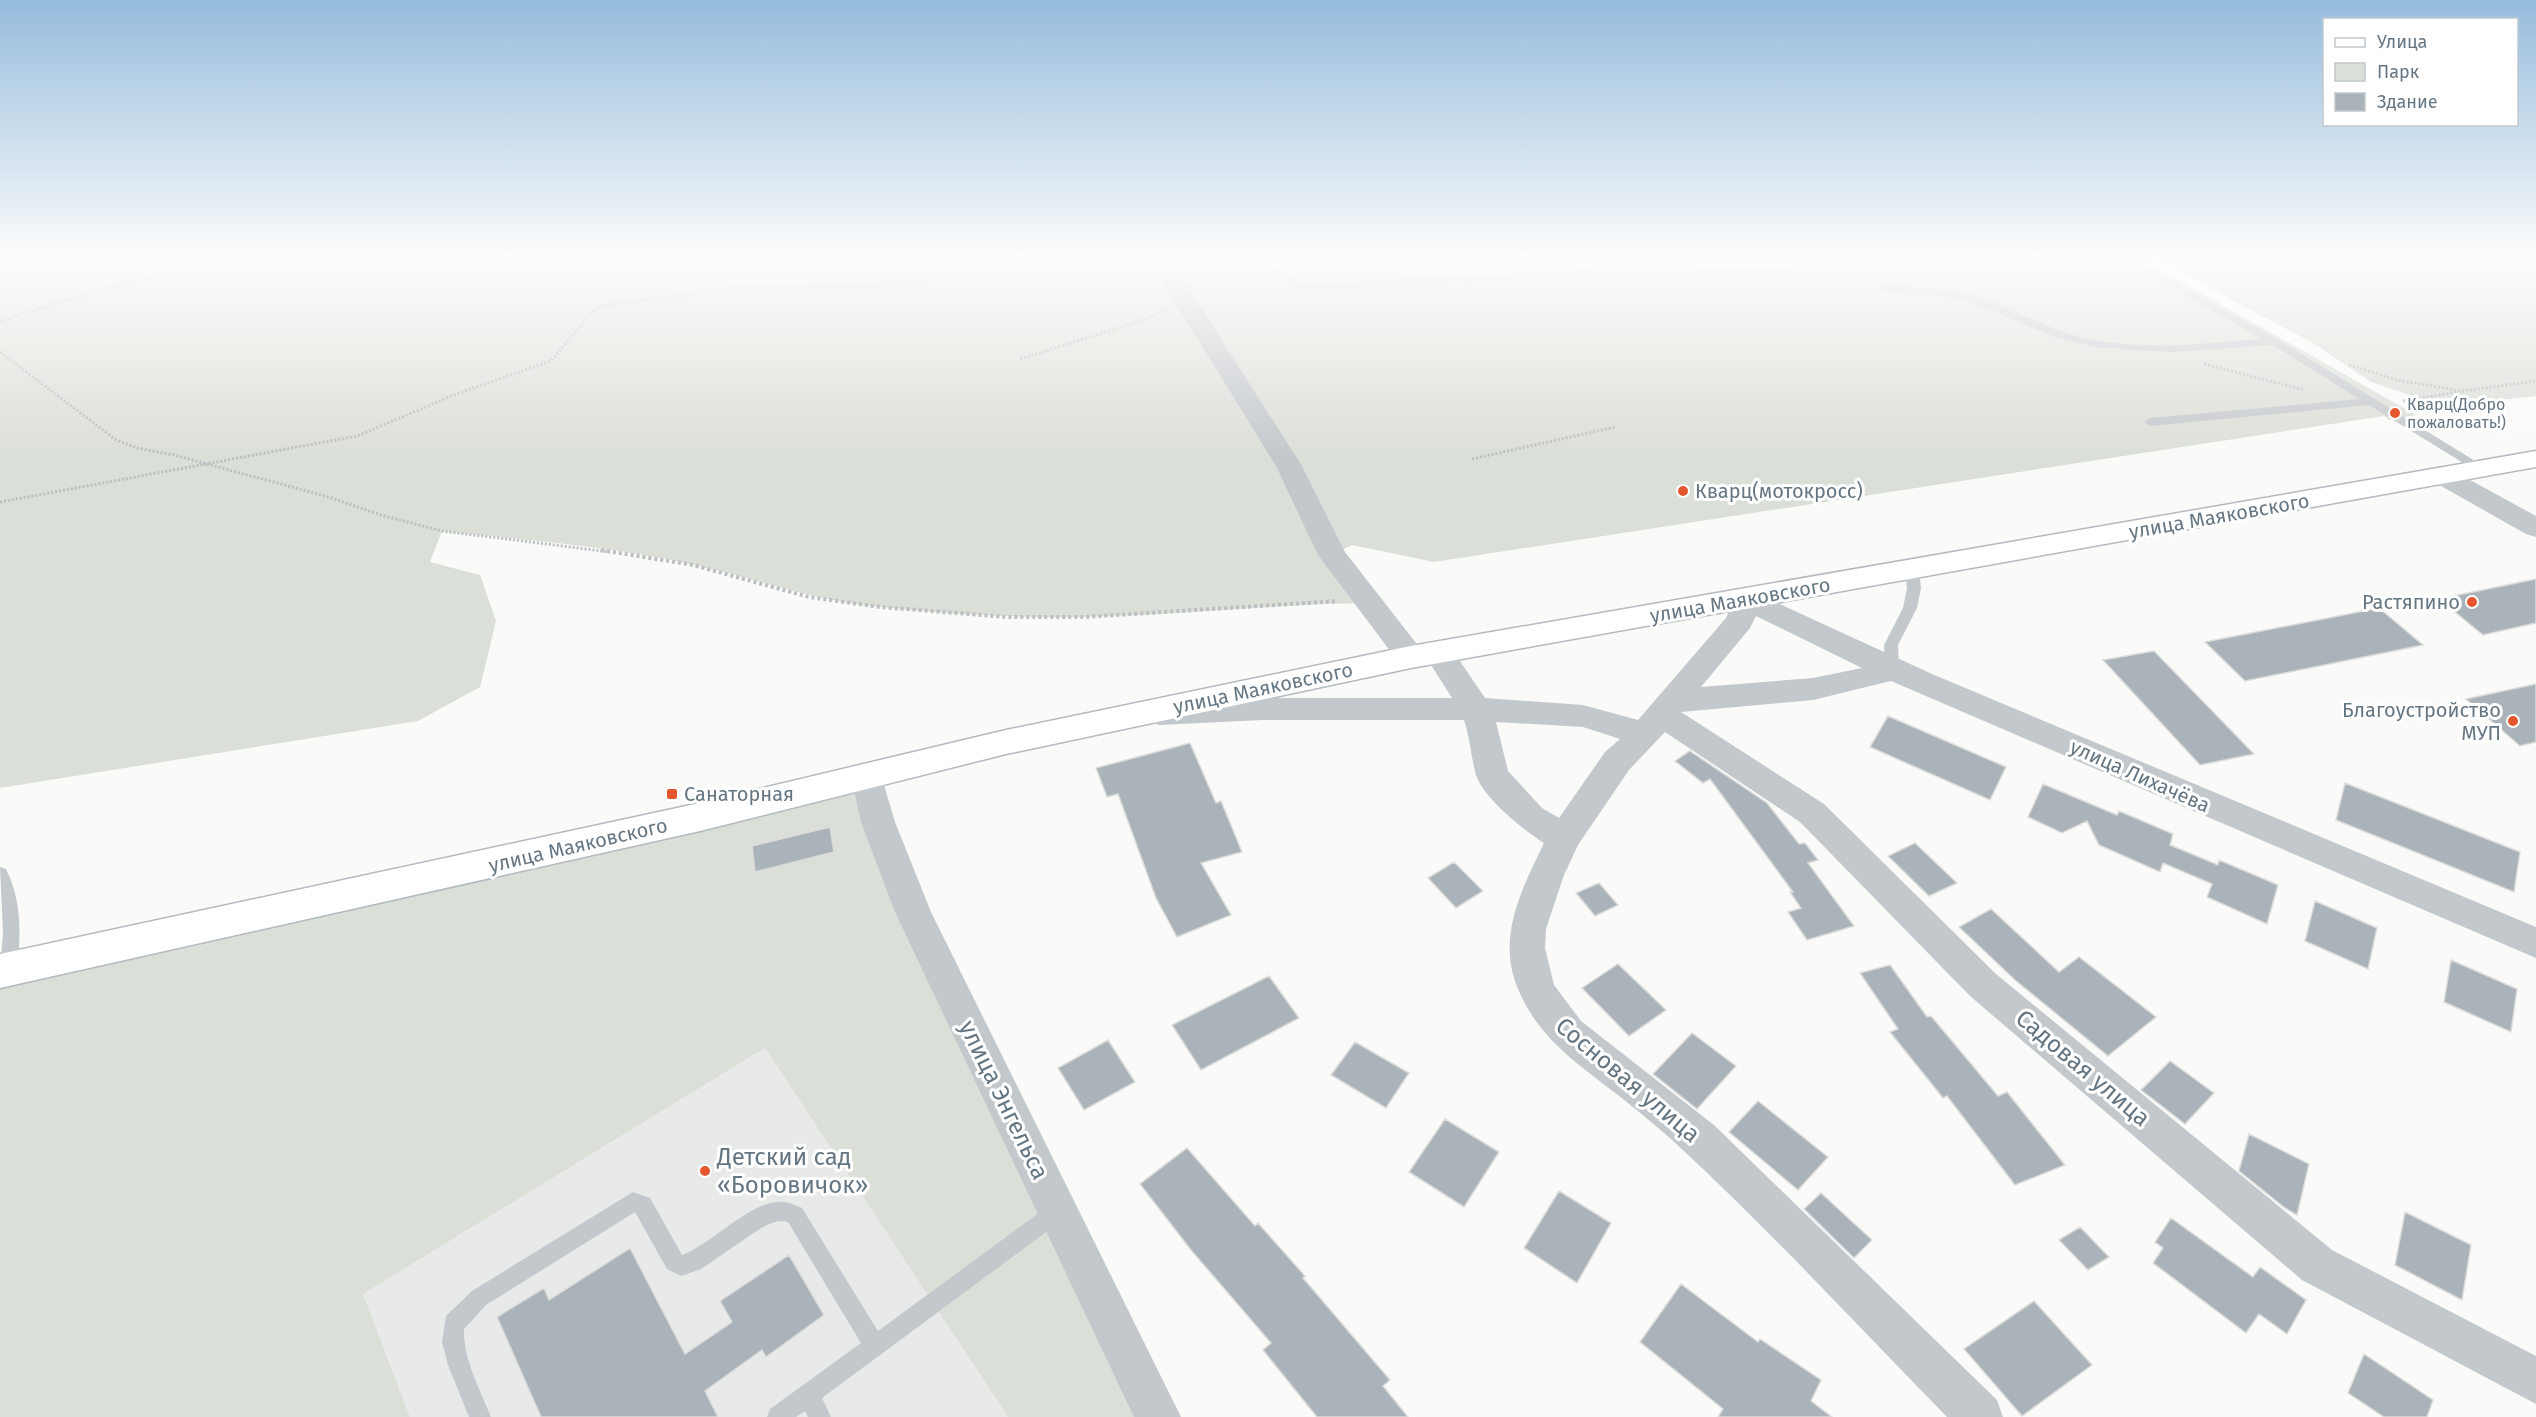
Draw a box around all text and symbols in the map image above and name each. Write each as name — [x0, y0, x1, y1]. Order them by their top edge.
legend — [2323, 18, 2518, 126]
text: Улица — [2377, 31, 2427, 53]
text: Парк — [2377, 61, 2420, 83]
text: Здание — [2377, 91, 2438, 113]
place label: Кварц(Добро пожаловать!) — [2407, 395, 2506, 432]
marker: Кварц(Добро пожаловать!) — [2388, 406, 2402, 420]
place label: Кварц(мотокросс) — [1695, 479, 1863, 503]
marker: Кварц(мотокросс) — [1676, 484, 1690, 498]
street label: улица Маяковского — [2127, 488, 2311, 544]
street label: улица Маяковского — [1648, 572, 1832, 628]
place label: Растяпино — [2362, 590, 2460, 614]
marker: Растяпино — [2465, 595, 2479, 609]
street label: улица Маяковского — [1171, 657, 1355, 719]
place label: Благоустройство МУП — [2342, 698, 2501, 745]
marker: Благоустройство МУП — [2506, 714, 2520, 728]
street label: улица Лихачёва — [2066, 734, 2214, 818]
place label: Санаторная — [684, 782, 794, 806]
marker: Санаторная — [665, 787, 679, 801]
street label: улица Маяковского — [486, 813, 670, 877]
street label: Садовая улица — [2010, 1004, 2156, 1132]
street label: Сосновая улица — [1550, 1012, 1706, 1148]
street label: улица Энгельса — [953, 1016, 1055, 1184]
place label: Детский сад «Боровичок» — [716, 1143, 868, 1199]
marker: Детский сад «Боровичок» — [698, 1164, 712, 1178]

